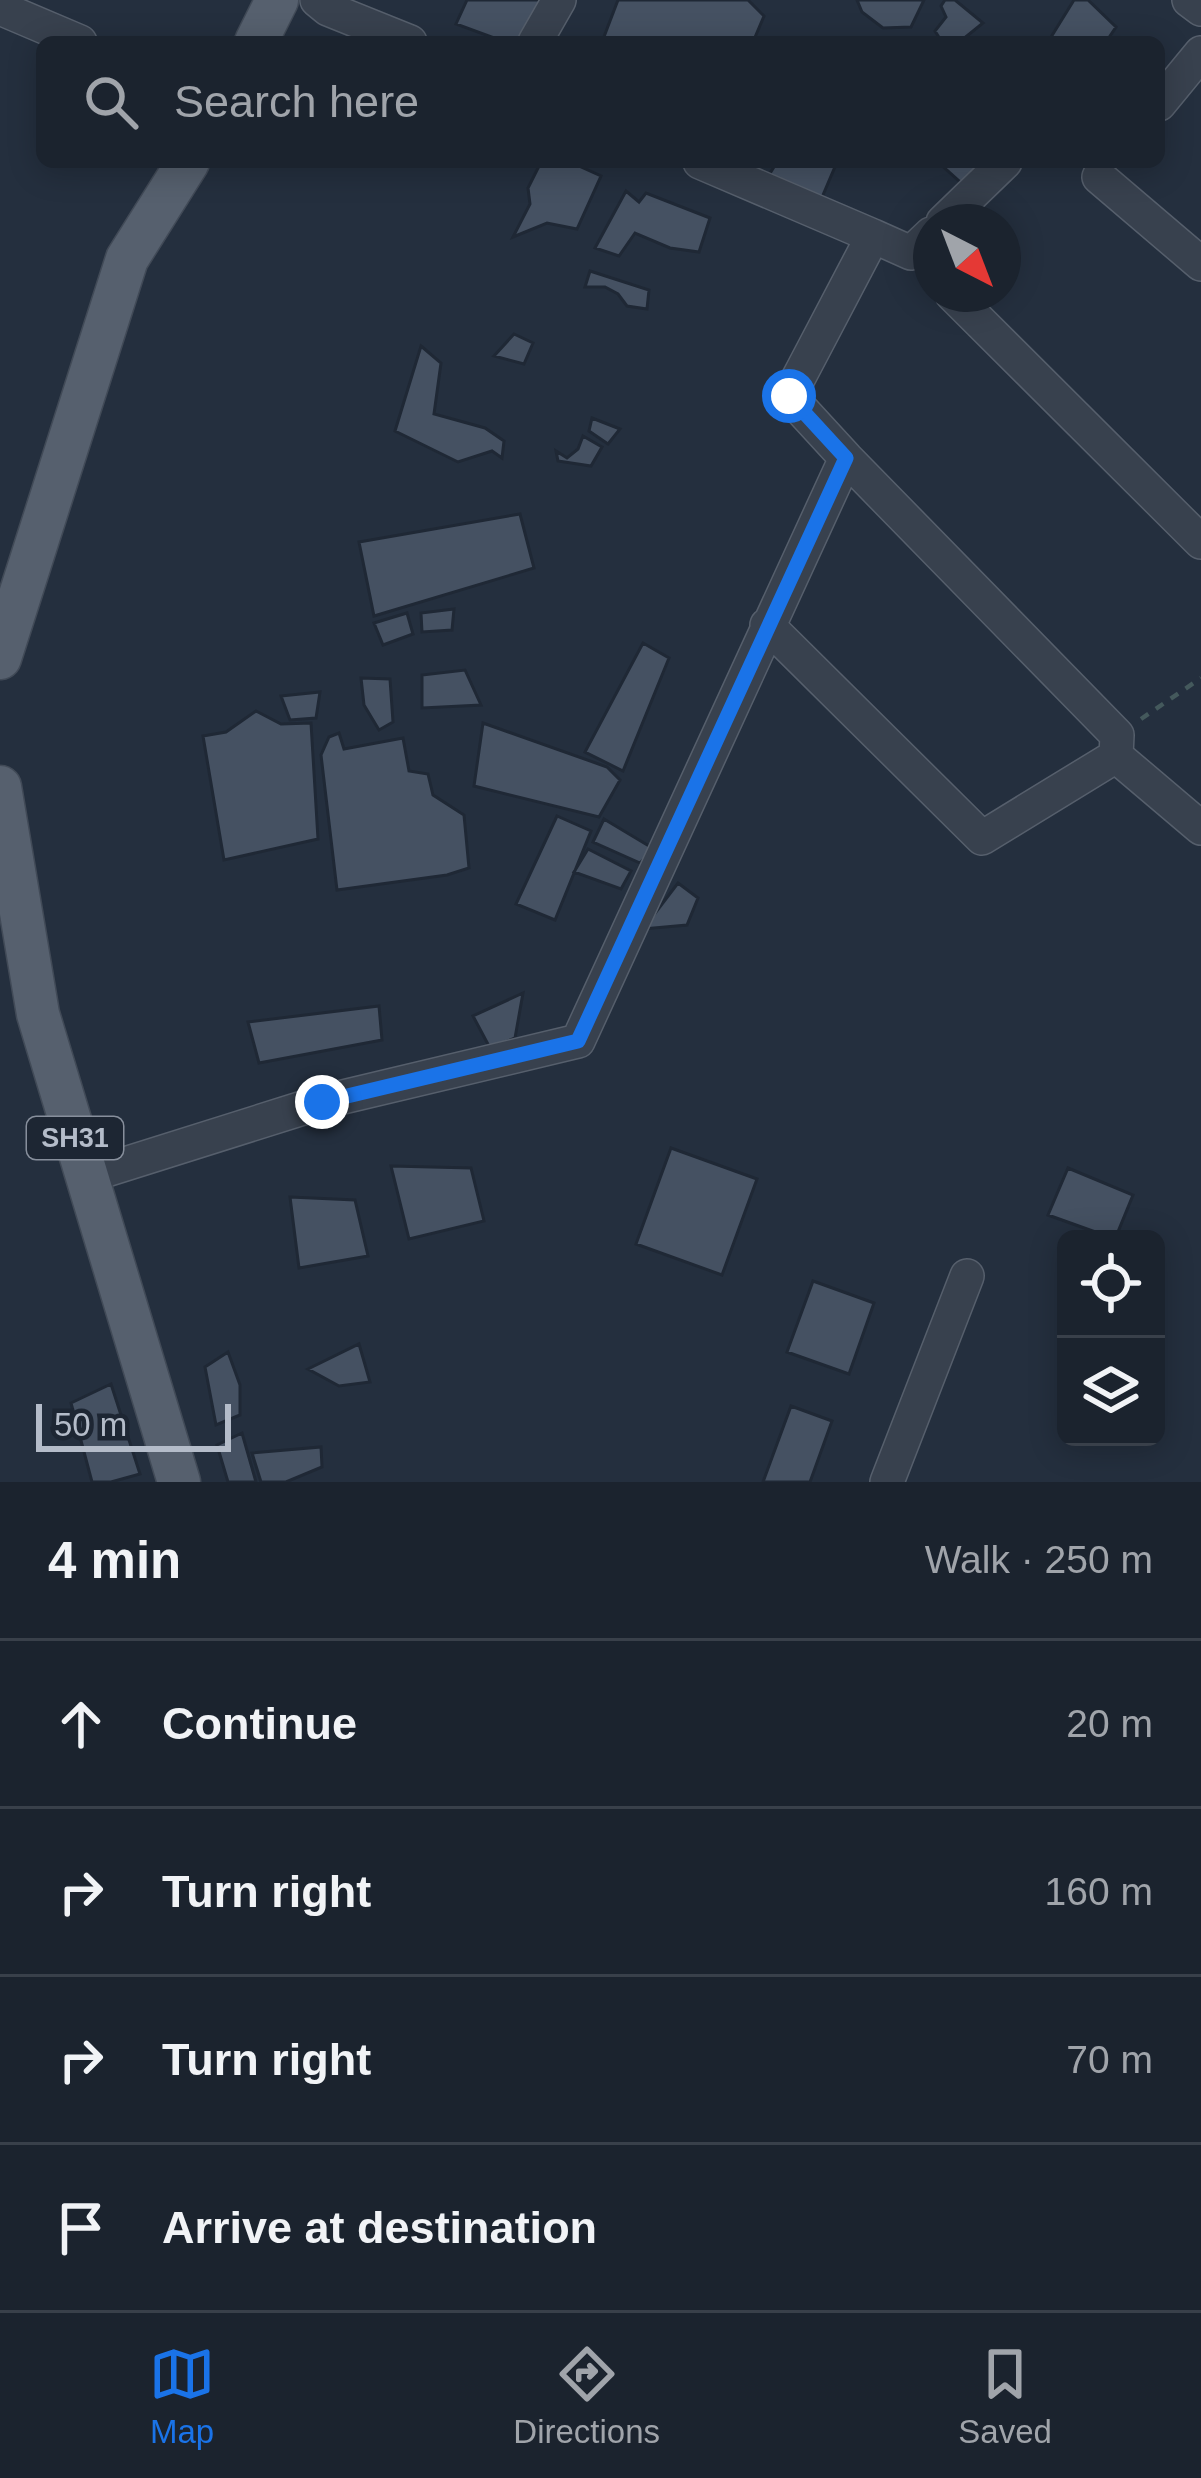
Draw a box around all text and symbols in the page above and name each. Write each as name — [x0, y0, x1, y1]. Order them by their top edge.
search box — [36, 36, 1165, 168]
icon: search — [78, 69, 144, 135]
text: Search here — [174, 76, 419, 127]
north arrow — [913, 204, 1021, 312]
route start — [762, 369, 816, 423]
route end — [295, 1075, 349, 1129]
road number: SH31 — [27, 1117, 123, 1159]
map controls — [1057, 1230, 1165, 1446]
button: locate — [1057, 1230, 1165, 1338]
button: layers — [1057, 1338, 1165, 1446]
scale bar — [36, 1398, 231, 1451]
text: 50 m — [54, 1406, 127, 1443]
text: 4 min — [48, 1532, 181, 1589]
text: Walk · 250 m — [925, 1538, 1153, 1581]
icon: ahead — [48, 1691, 114, 1757]
text: Continue — [162, 1698, 357, 1749]
text: 20 m — [1066, 1702, 1153, 1745]
icon: right — [48, 1859, 114, 1925]
text: Turn right — [162, 1866, 371, 1917]
text: 160 m — [1045, 1870, 1153, 1913]
icon: right — [48, 2027, 114, 2093]
text: Turn right — [162, 2034, 371, 2085]
text: 70 m — [1066, 2038, 1153, 2081]
icon: arrive — [48, 2195, 114, 2261]
text: Arrive at destination — [162, 2202, 597, 2253]
tab: Map — [149, 2341, 215, 2451]
tab: Directions — [513, 2341, 660, 2451]
tab: Saved — [958, 2341, 1052, 2451]

